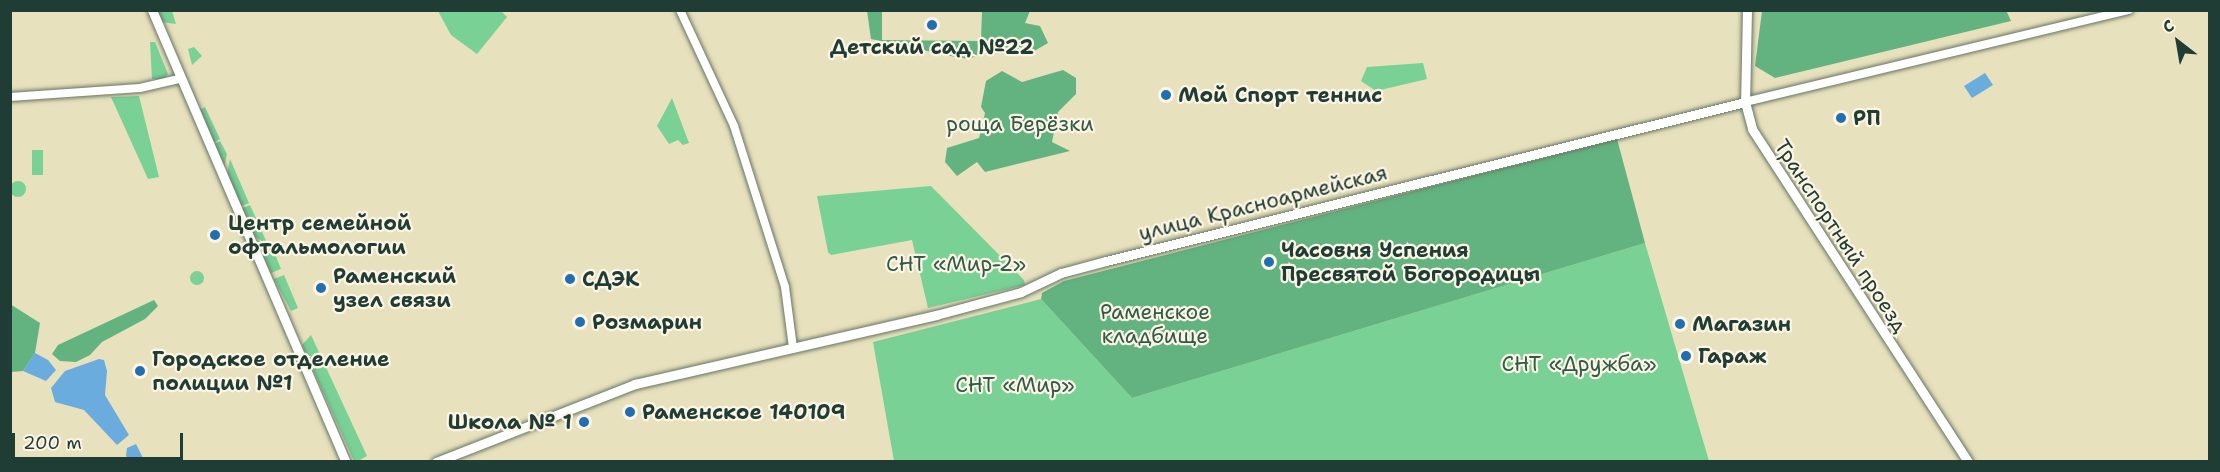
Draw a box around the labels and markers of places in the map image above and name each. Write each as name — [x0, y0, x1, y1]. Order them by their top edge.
marker: Детский сад №22 — [925, 18, 939, 32]
place label: Детский сад №22 — [830, 34, 1034, 60]
place label: Мой Спорт теннис — [1178, 82, 1382, 108]
marker: Мой Спорт теннис — [1159, 88, 1173, 102]
place label: РП — [1853, 105, 1881, 131]
marker: РП — [1834, 111, 1848, 125]
place label: Центр семейной офтальмологии — [228, 210, 411, 260]
marker: Центр семейной офтальмологии — [206, 226, 224, 244]
place label: Часовня Успения Пресвятой Богородицы — [1281, 237, 1540, 287]
marker: Часовня Успения Пресвятой Богородицы — [1262, 255, 1276, 269]
place label: Раменский узел связи — [333, 263, 456, 313]
place label: СДЭК — [582, 266, 639, 292]
marker: СДЭК — [563, 272, 577, 286]
marker: Раменский узел связи — [314, 281, 328, 295]
place label: Розмарин — [592, 309, 702, 335]
place label: Магазин — [1692, 311, 1791, 337]
marker: Розмарин — [573, 315, 587, 329]
marker: Магазин — [1673, 317, 1687, 331]
place label: Гараж — [1698, 343, 1767, 369]
place label: Городское отделение полиции №1 — [152, 346, 390, 396]
marker: Гараж — [1679, 349, 1693, 363]
marker: Городское отделение полиции №1 — [133, 364, 147, 378]
place label: Раменское 140109 — [642, 399, 845, 425]
marker: Раменское 140109 — [623, 405, 637, 419]
place label: Школа № 1 — [448, 409, 572, 435]
marker: Школа № 1 — [577, 415, 591, 429]

